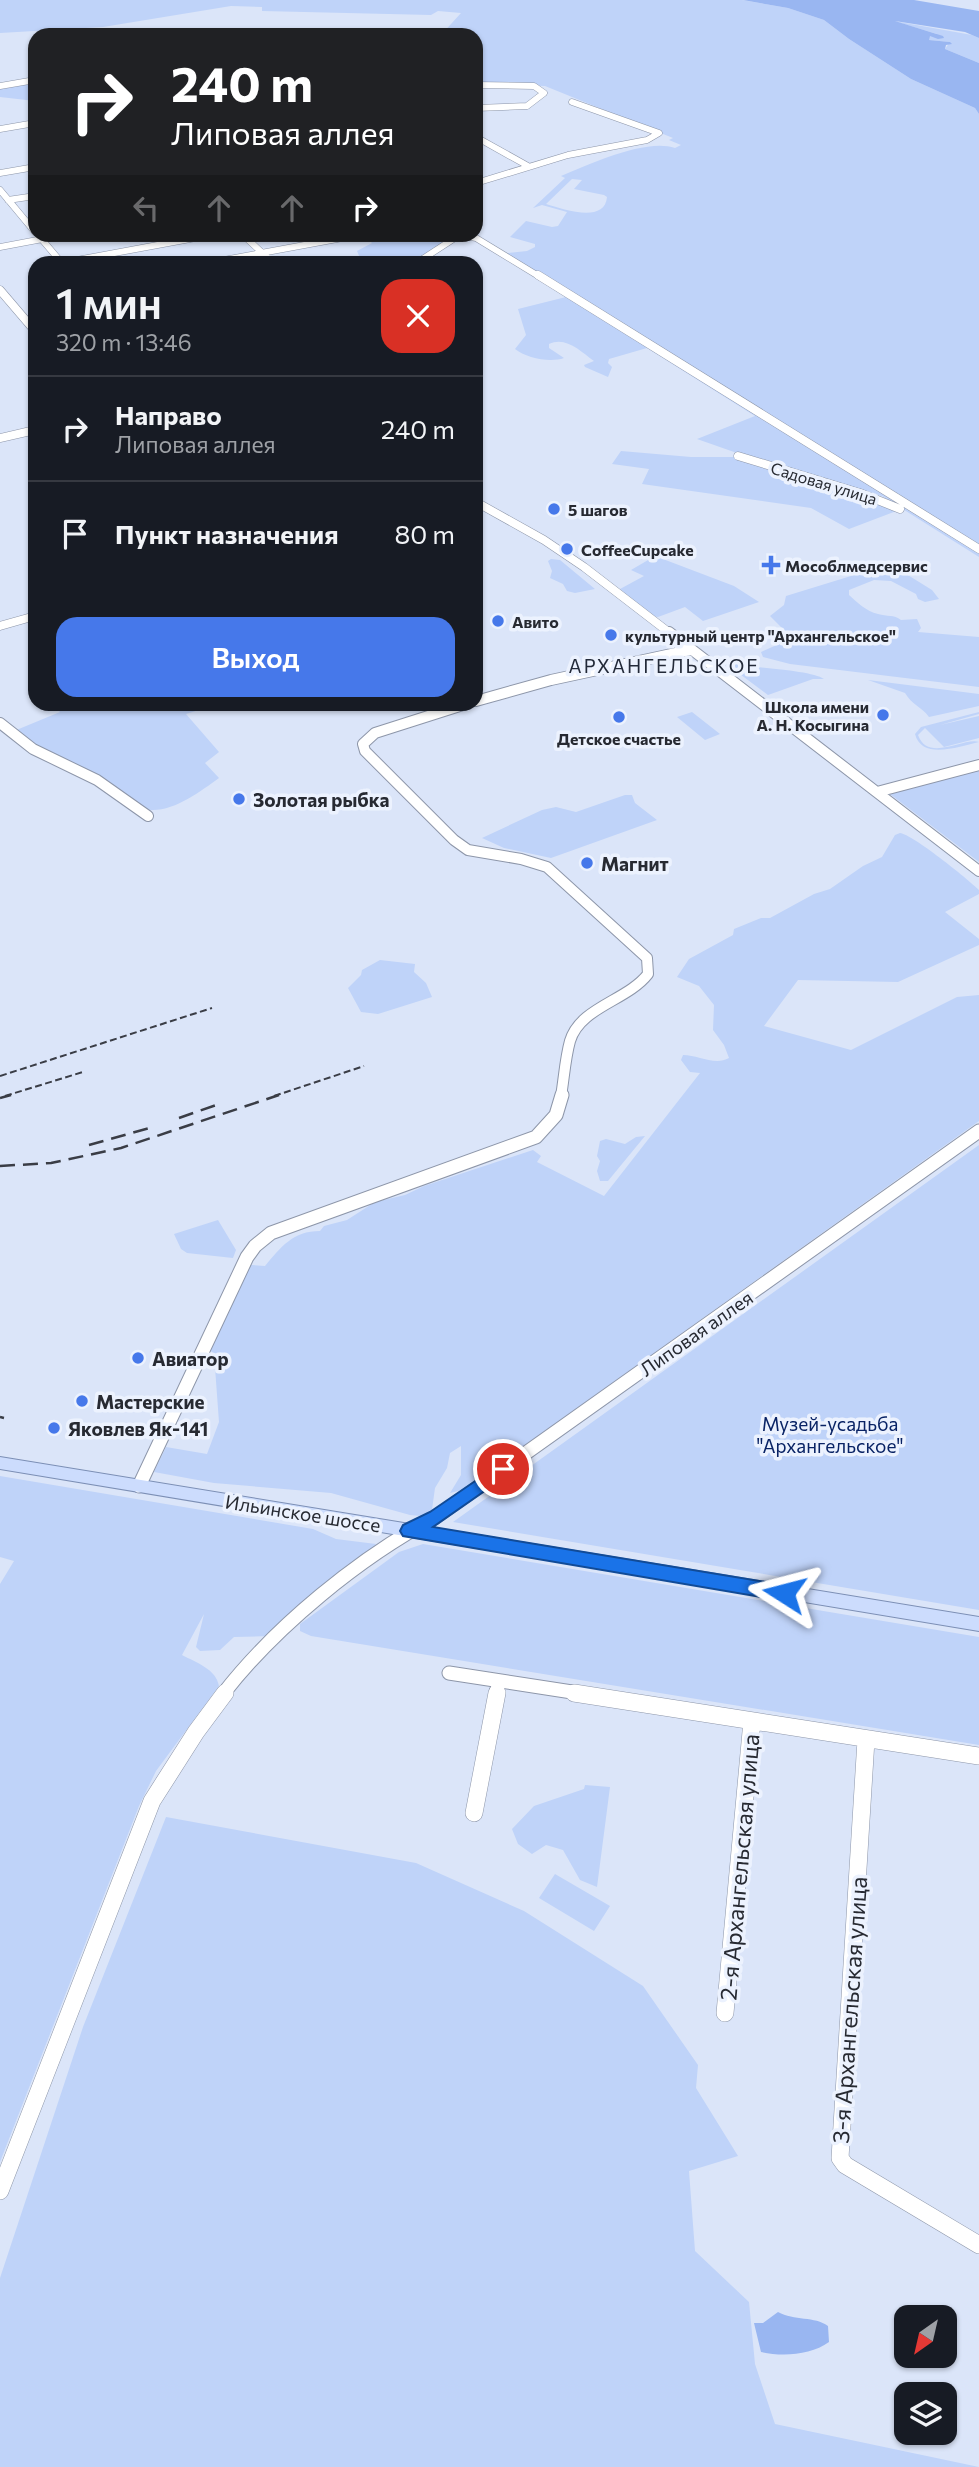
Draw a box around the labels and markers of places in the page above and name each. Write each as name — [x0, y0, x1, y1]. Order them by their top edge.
place label: 5 шагов — [568, 500, 628, 519]
marker: 5 шагов — [546, 501, 562, 517]
place label: CoffeeCupcake — [581, 540, 694, 559]
marker: CoffeeCupcake — [559, 541, 575, 557]
place label: Мособлмедсервис — [785, 556, 928, 575]
marker: Мособлмедсервис — [763, 557, 779, 573]
place label: Авито — [512, 612, 559, 631]
marker: Авито — [490, 613, 506, 629]
place label: культурный центр "Архангельское" — [625, 626, 896, 645]
marker: культурный центр "Архангельское" — [603, 627, 619, 643]
place label: Школа имени А. Н. Косыгина — [757, 697, 869, 734]
marker: Школа имени А. Н. Косыгина — [875, 707, 891, 723]
marker: Детское счастье — [611, 709, 627, 725]
place label: Детское счастье — [557, 729, 681, 748]
place label: Золотая рыбка — [253, 788, 390, 811]
marker: Золотая рыбка — [231, 791, 247, 807]
place label: Магнит — [601, 852, 669, 875]
marker: Магнит — [579, 855, 595, 871]
place label: Авиатор — [152, 1347, 229, 1370]
marker: Авиатор — [130, 1350, 146, 1366]
place label: Мастерские — [96, 1390, 205, 1413]
marker: Мастерские — [74, 1393, 90, 1409]
place label: Яковлев Як-141 — [68, 1417, 208, 1440]
marker: Яковлев Як-141 — [46, 1420, 62, 1436]
pin — [473, 1439, 533, 1499]

